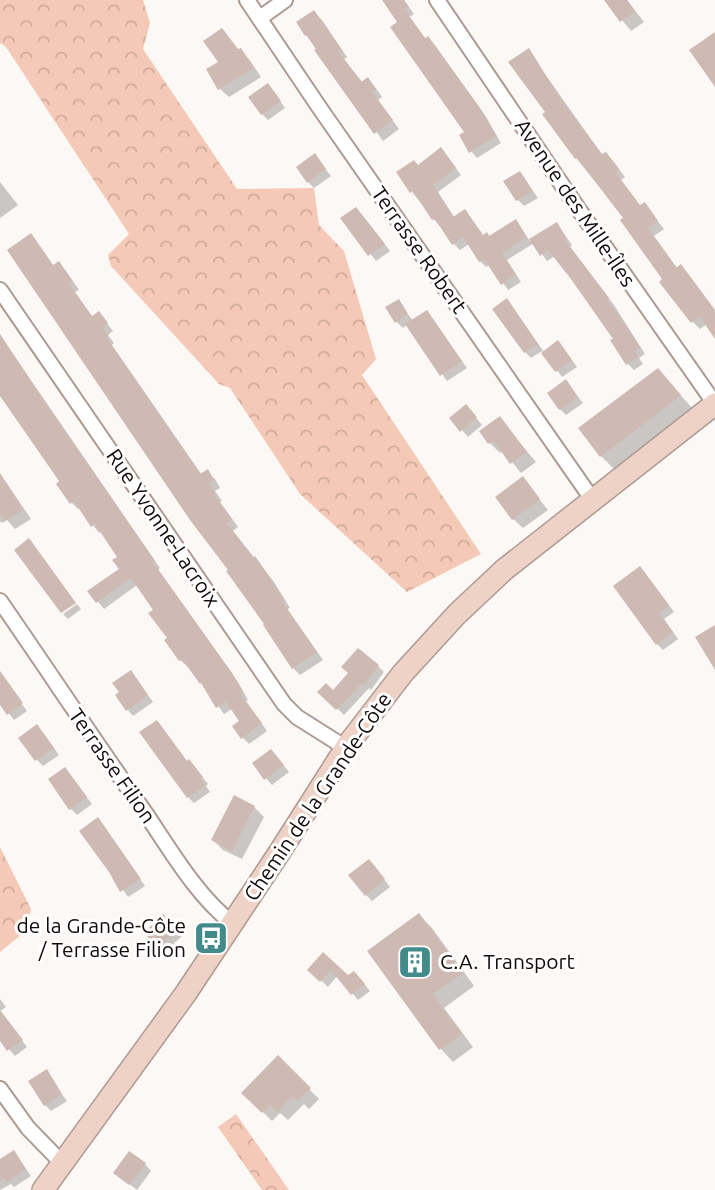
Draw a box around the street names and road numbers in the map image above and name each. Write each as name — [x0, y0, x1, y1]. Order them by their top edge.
street label: Avenue des Mille-Îles — [511, 114, 641, 291]
street label: Terrasse Robert — [367, 182, 472, 317]
street label: Rue Yvonne-Lacroix — [102, 444, 226, 611]
street label: Chemin de la Grande-Côte — [238, 688, 396, 905]
street label: Terrasse Filion — [64, 703, 161, 827]

